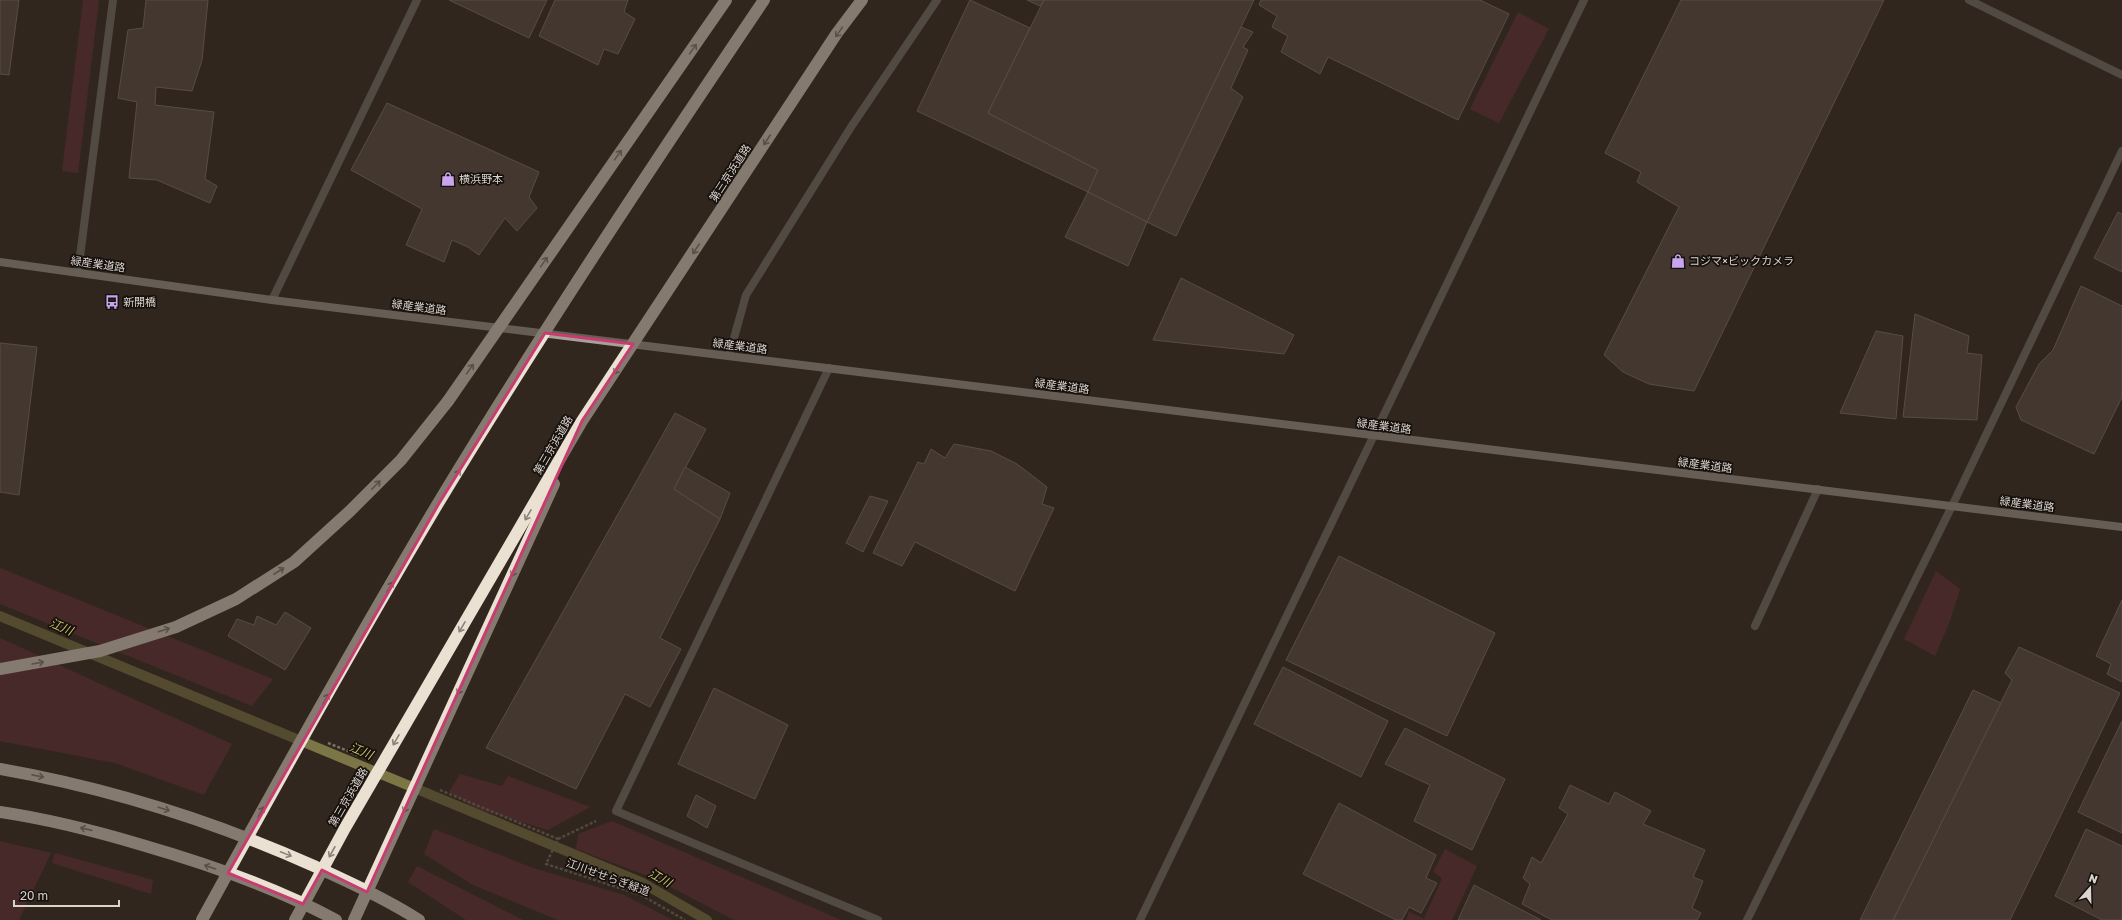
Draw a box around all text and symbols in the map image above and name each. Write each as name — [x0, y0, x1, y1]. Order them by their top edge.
one-way arrow — [835, 26, 843, 37]
one-way arrow — [689, 43, 697, 54]
one-way arrow — [763, 134, 771, 145]
street label: 第三京浜道路 — [706, 142, 753, 204]
one-way arrow — [614, 150, 622, 161]
shop icon: 横浜野本 — [440, 171, 456, 187]
place label: 横浜野本 — [459, 172, 503, 185]
one-way arrow — [692, 243, 700, 254]
street label: 緑産業道路 — [70, 253, 126, 274]
shop icon: コジマ×ビックカメラ — [1670, 253, 1686, 269]
place label: コジマ×ビックカメラ — [1689, 254, 1794, 267]
one-way arrow — [540, 257, 548, 268]
bus stop icon: 新開橋 — [104, 294, 120, 310]
place label: 新開橋 — [123, 295, 156, 308]
street label: 緑産業道路 — [391, 297, 447, 316]
street label: 緑産業道路 — [712, 336, 768, 355]
one-way arrow — [612, 363, 620, 375]
one-way arrow — [466, 364, 474, 375]
street label: 緑産業道路 — [1034, 376, 1090, 395]
street label: 第三京浜道路 — [530, 413, 575, 477]
street label: 緑産業道路 — [1356, 416, 1412, 435]
street label: 緑産業道路 — [1677, 455, 1733, 474]
one-way arrow — [453, 469, 461, 481]
one-way arrow — [371, 480, 381, 490]
street label: 緑産業道路 — [1999, 494, 2055, 513]
one-way arrow — [523, 509, 531, 521]
one-way arrow — [510, 565, 517, 577]
one-way arrow — [273, 567, 285, 575]
one-way arrow — [387, 581, 395, 593]
water label: 江川 — [47, 615, 77, 639]
one-way arrow — [457, 621, 465, 633]
one-way arrow — [158, 626, 170, 634]
one-way arrow — [32, 658, 45, 666]
one-way arrow — [456, 683, 463, 695]
one-way arrow — [322, 693, 330, 705]
one-way arrow — [392, 734, 400, 746]
water label: 江川 — [347, 739, 377, 763]
street label: 第三京浜道路 — [325, 765, 370, 829]
one-way arrow — [31, 772, 44, 780]
one-way arrow — [402, 801, 409, 813]
one-way arrow — [157, 806, 170, 813]
one-way arrow — [258, 806, 266, 818]
one-way arrow — [80, 825, 93, 833]
one-way arrow — [327, 846, 335, 858]
one-way arrow — [279, 851, 291, 859]
street label: 江川せせらぎ緑道 — [565, 855, 652, 898]
one-way arrow — [205, 862, 217, 870]
water label: 江川 — [646, 865, 676, 891]
north arrow — [2070, 868, 2110, 908]
text: N — [2087, 871, 2100, 886]
scale bar — [14, 882, 119, 908]
text: 20 m — [20, 888, 48, 903]

